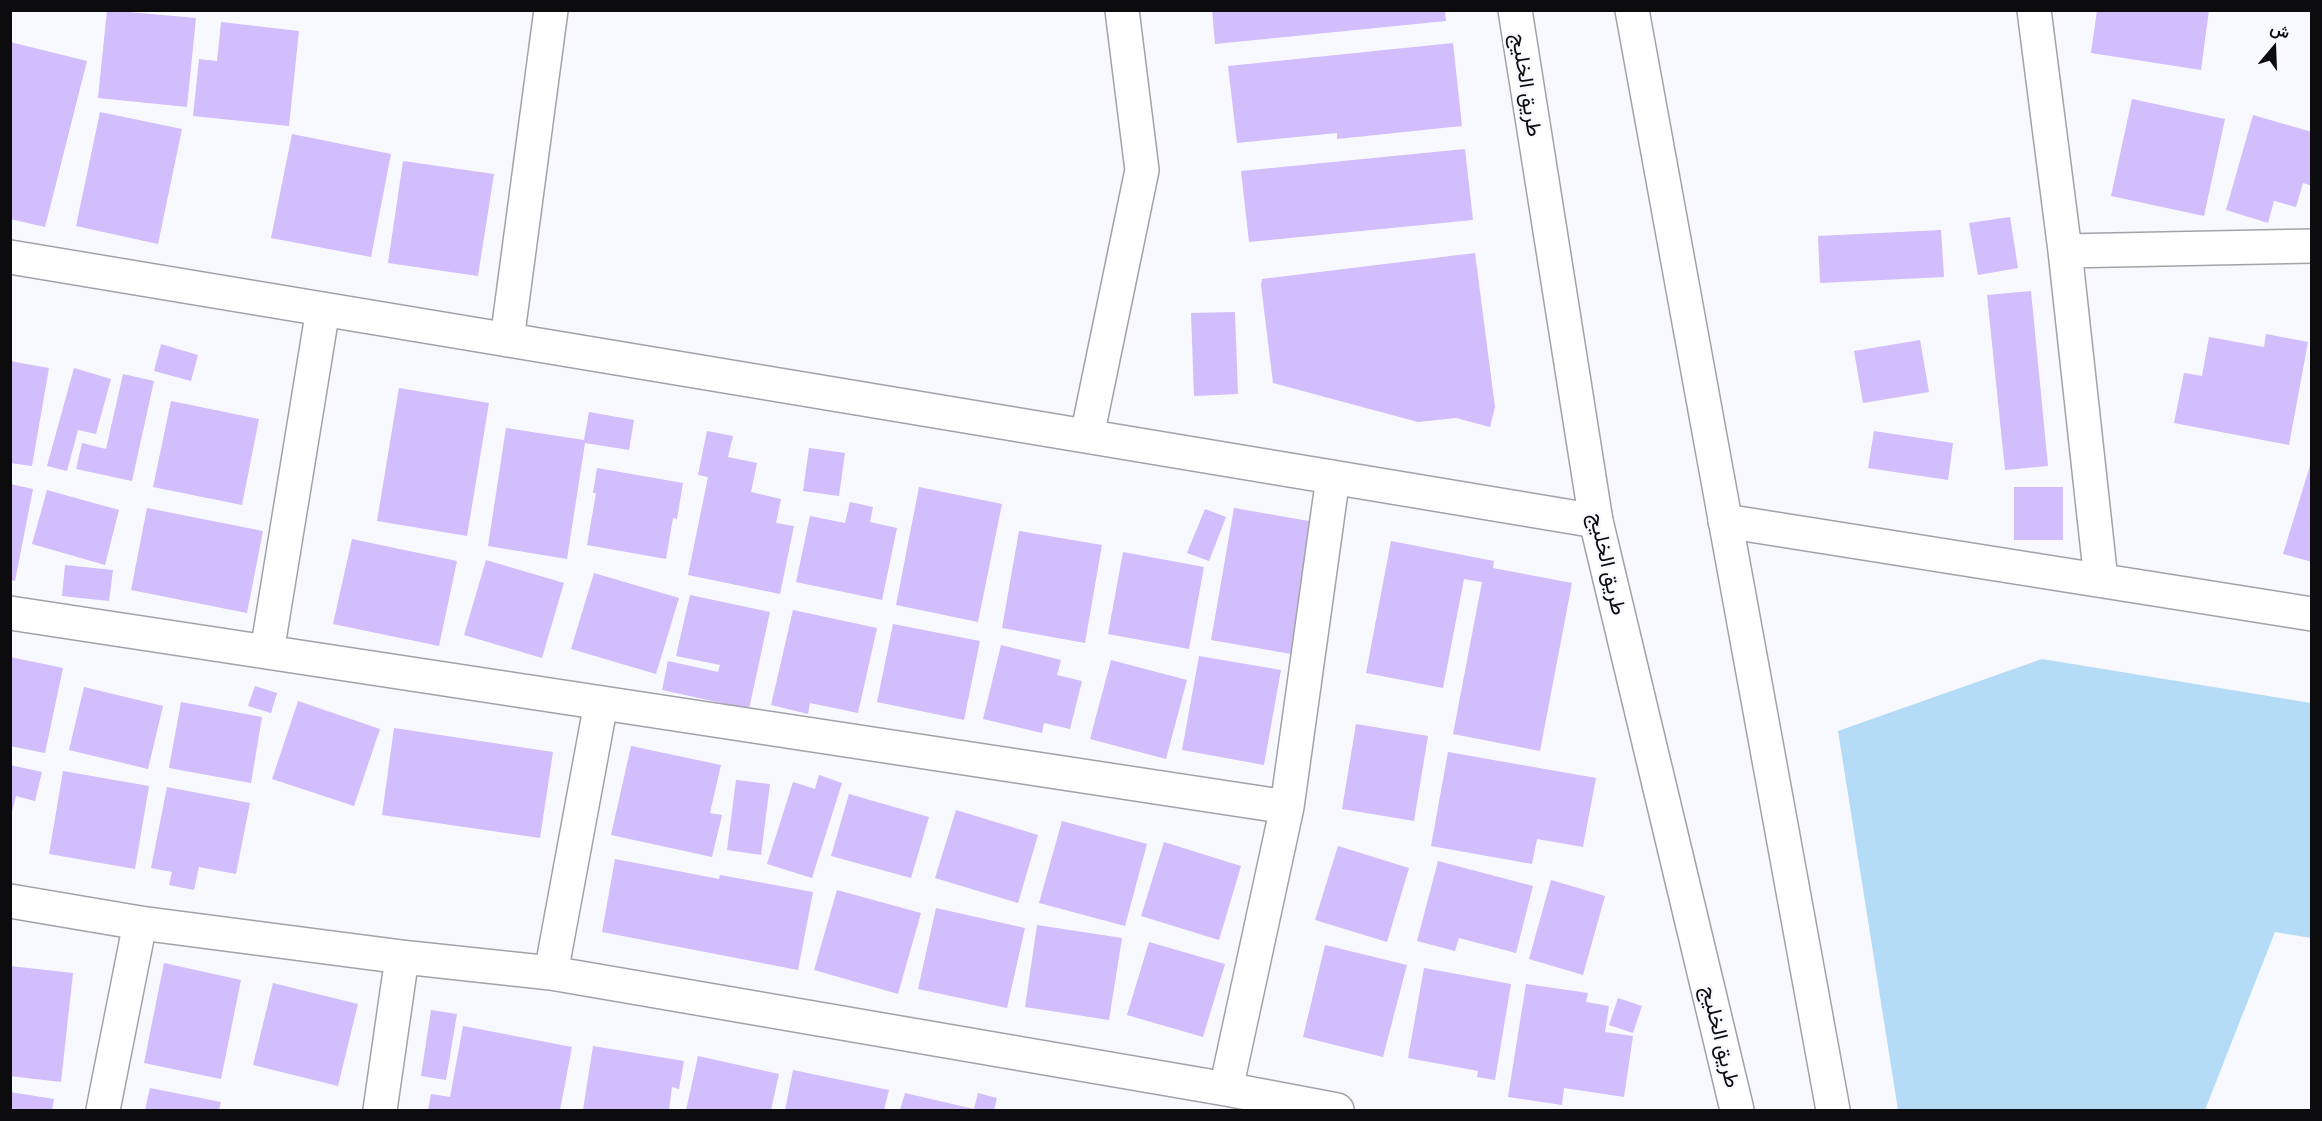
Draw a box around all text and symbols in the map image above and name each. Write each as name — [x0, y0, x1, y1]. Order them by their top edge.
north arrow — [2244, 18, 2304, 78]
text: ش — [2268, 18, 2292, 43]
street label: طريق الخليج — [1505, 31, 1547, 139]
street label: طريق الخليج — [1583, 510, 1631, 618]
street label: طريق الخليج — [1695, 983, 1745, 1091]

